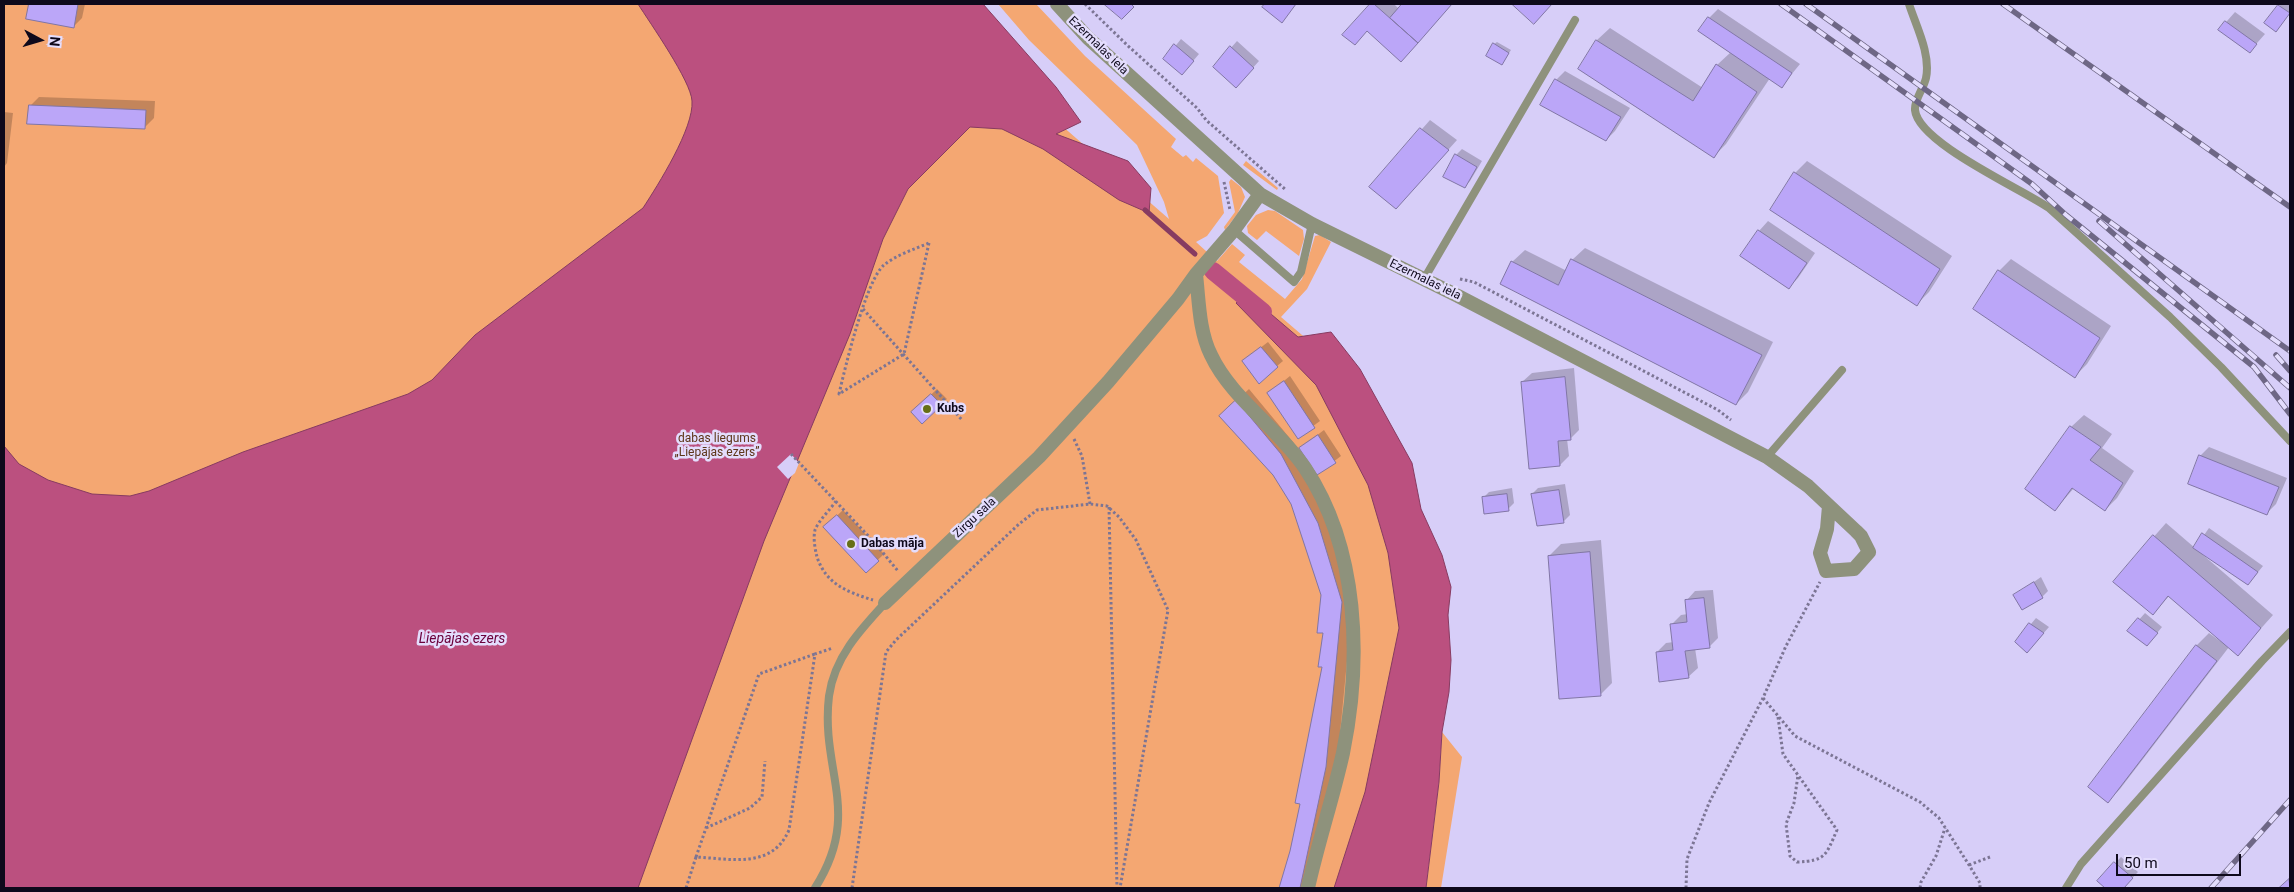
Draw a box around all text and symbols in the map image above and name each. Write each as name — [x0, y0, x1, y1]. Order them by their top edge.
street label: Ezermalas iela — [1065, 14, 1131, 78]
north arrow — [15, 15, 65, 65]
text: N — [46, 36, 63, 47]
street label: Ezermalas iela — [1387, 257, 1463, 303]
place label: Kubs — [937, 402, 964, 416]
marker: Kubs — [921, 403, 933, 415]
park label: dabas liegums „Liepājas ezers” — [675, 432, 759, 460]
street label: Zirgu sala — [951, 495, 999, 541]
place label: Dabas māja — [861, 537, 924, 551]
marker: Dabas māja — [845, 538, 857, 550]
water label: Liepājas ezers — [419, 631, 505, 647]
scale bar — [2119, 844, 2244, 876]
text: 50 m — [2124, 854, 2158, 872]

